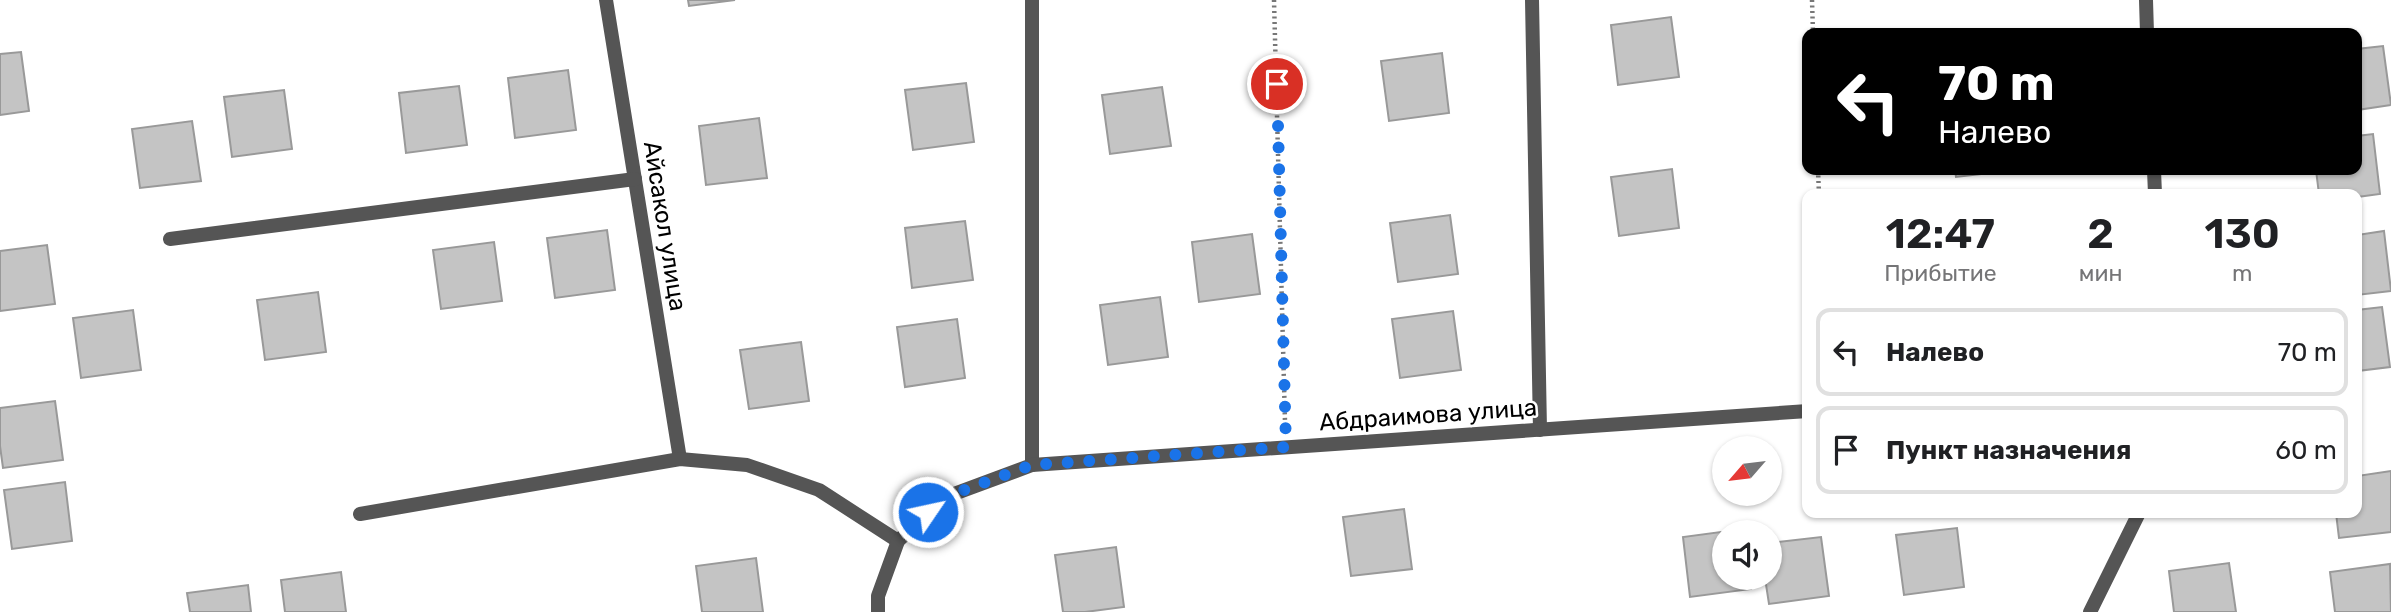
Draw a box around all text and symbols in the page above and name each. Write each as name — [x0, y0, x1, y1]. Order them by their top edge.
pin — [1247, 54, 1307, 114]
text: 70 m — [1938, 54, 2055, 112]
icon: left — [1823, 56, 1914, 147]
icon: arrive — [1258, 65, 1296, 103]
text: Налево — [1938, 113, 2051, 151]
street label: Айсакол улица — [638, 139, 692, 313]
text: 12:47 — [1886, 209, 1995, 259]
text: 2 — [2087, 209, 2114, 259]
text: 130 — [2205, 209, 2280, 259]
text: Прибытие — [1884, 259, 1997, 287]
text: мин — [2079, 259, 2122, 287]
text: m — [2232, 259, 2252, 287]
icon: left — [1827, 333, 1865, 371]
text: Налево — [1886, 337, 1984, 368]
text: 70 m — [2278, 337, 2337, 368]
street label: Абдраимова улица — [1318, 393, 1538, 437]
icon: arrive — [1827, 431, 1865, 469]
text: Пункт назначения — [1886, 435, 2131, 466]
text: 60 m — [2275, 435, 2337, 466]
north arrow — [1712, 436, 1782, 506]
map controls — [1712, 436, 1782, 590]
position arrow — [891, 475, 965, 549]
button: sound — [1712, 520, 1782, 590]

